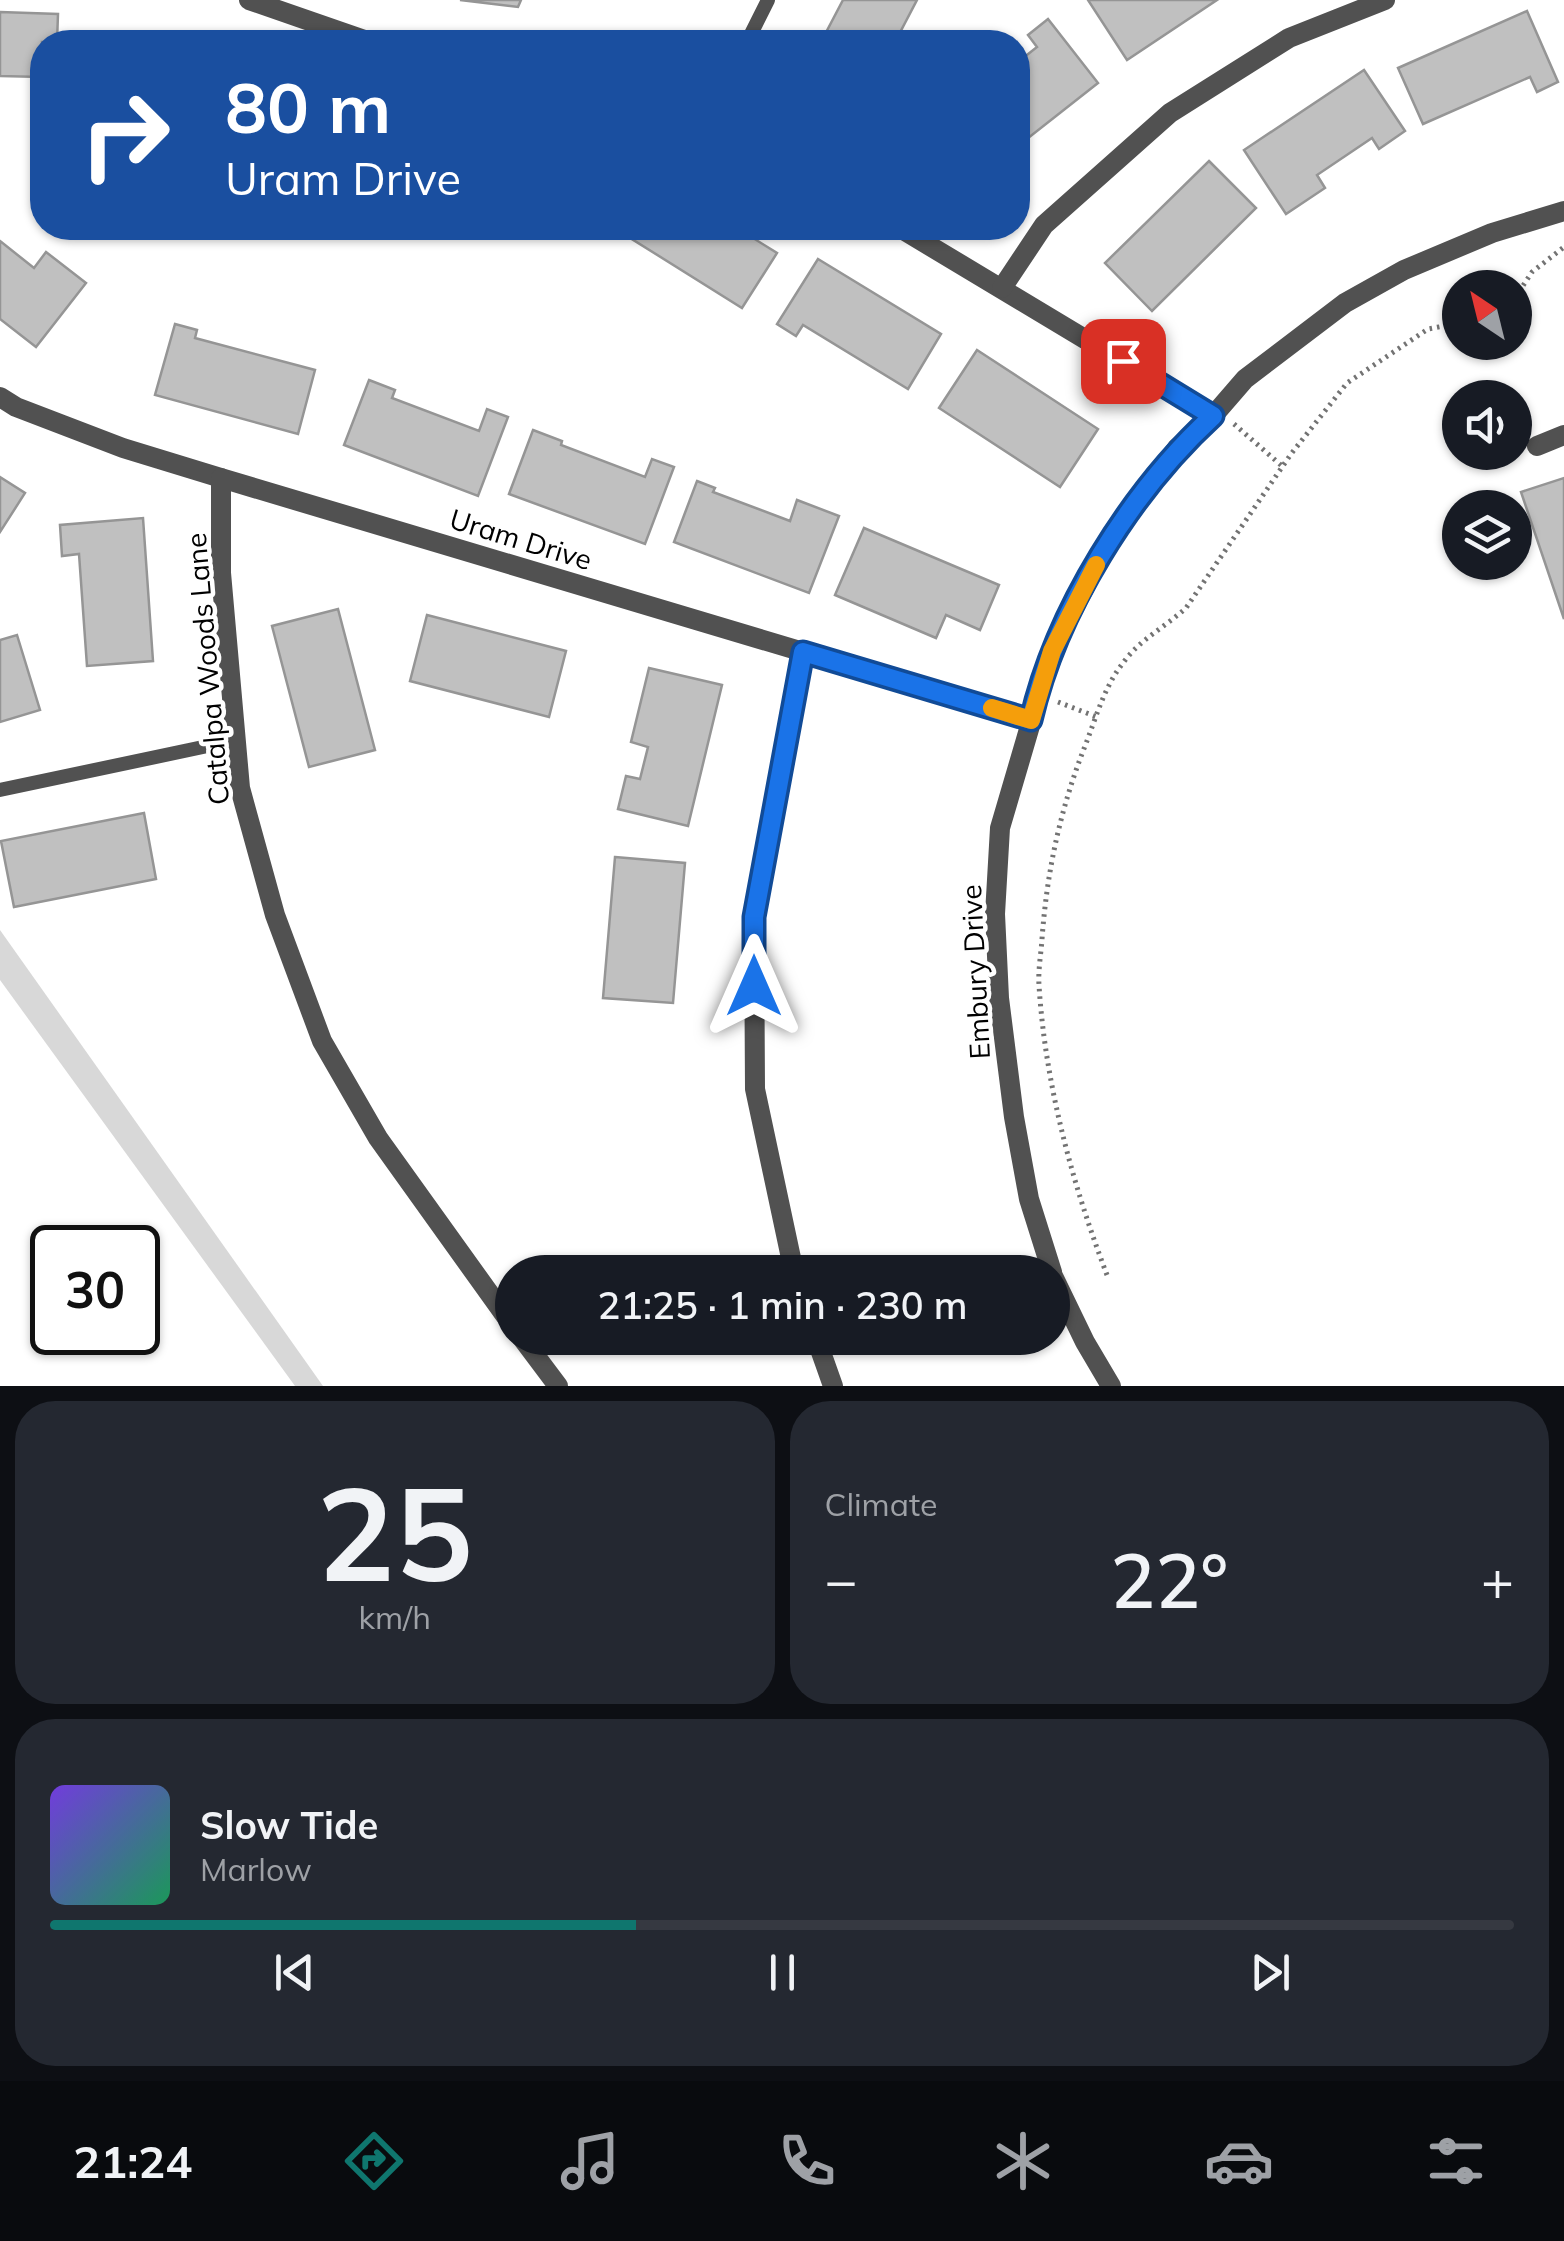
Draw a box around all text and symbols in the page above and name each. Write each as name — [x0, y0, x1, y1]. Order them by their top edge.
text: 80 m — [225, 63, 391, 151]
icon: right — [60, 70, 190, 200]
text: Uram Drive — [225, 150, 461, 206]
north arrow — [1442, 270, 1532, 360]
map controls — [1442, 270, 1532, 580]
pin — [1081, 319, 1166, 404]
icon: arrive — [1096, 334, 1151, 389]
button: sound — [1442, 380, 1532, 470]
button: layers — [1442, 490, 1532, 580]
street label: Uram Drive — [446, 501, 596, 577]
street label: Catalpa Woods Lane — [178, 532, 236, 806]
street label: Embury Drive — [953, 884, 997, 1060]
position arrow — [702, 934, 806, 1038]
speed limit sign: 30 — [30, 1225, 160, 1355]
text: 21:25 · 1 min · 230 m — [597, 1281, 968, 1329]
text: 25 — [317, 1450, 473, 1614]
text: Climate — [825, 1484, 937, 1524]
text: 22° — [1110, 1533, 1228, 1627]
text: − — [825, 1545, 858, 1614]
text: + — [1481, 1545, 1514, 1614]
text: km/h — [359, 1597, 431, 1637]
text: Slow Tide — [200, 1801, 378, 1849]
text: Marlow — [200, 1849, 312, 1889]
icon: previous — [267, 1945, 322, 2000]
icon: pause — [755, 1945, 810, 2000]
icon: next — [1243, 1945, 1298, 2000]
icon: directions — [339, 2126, 409, 2196]
icon: music — [555, 2126, 625, 2196]
icon: phone — [772, 2126, 842, 2196]
icon: climate — [988, 2126, 1058, 2196]
icon: car — [1204, 2126, 1274, 2196]
icon: filters — [1421, 2126, 1491, 2196]
text: 21:24 — [73, 2133, 192, 2189]

